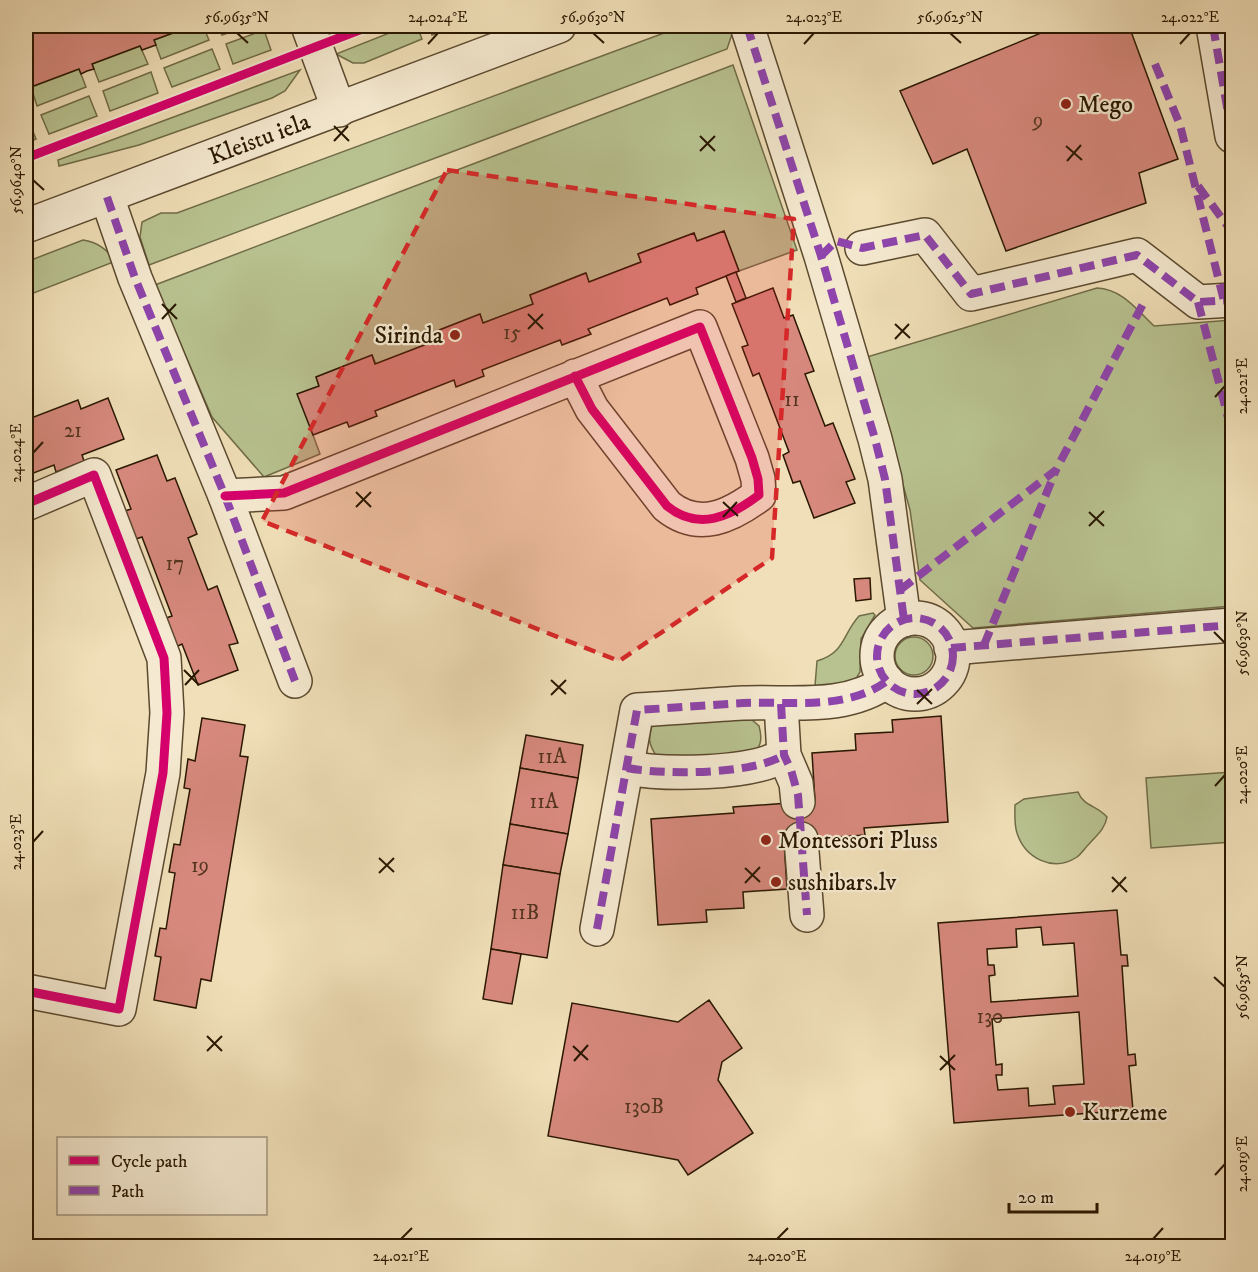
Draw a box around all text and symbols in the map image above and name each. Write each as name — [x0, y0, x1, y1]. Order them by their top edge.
text: 56.9635°N — [205, 8, 269, 27]
text: 24.024°E — [408, 8, 468, 27]
text: 56.9630°N — [561, 8, 625, 27]
text: 24.023°E — [786, 8, 843, 27]
text: 56.9625°N — [917, 8, 983, 27]
text: 24.022°E — [1161, 8, 1219, 27]
place label: Mego — [1078, 90, 1133, 120]
marker: Mego — [1059, 97, 1073, 111]
street label: Kleistu iela — [205, 106, 315, 172]
house number: 9 — [1032, 108, 1043, 134]
text: 56.9640°N — [7, 146, 26, 214]
house number: 15 — [503, 320, 521, 346]
place label: Sirinda — [374, 321, 444, 351]
marker: Sirinda — [448, 328, 462, 342]
text: 24.021°E — [1233, 357, 1252, 414]
house number: 11 — [784, 387, 800, 413]
house number: 21 — [64, 418, 82, 444]
text: 24.024°E — [7, 423, 26, 483]
house number: 17 — [166, 551, 184, 577]
text: 56.9630°N — [1233, 611, 1252, 675]
house number: 11A — [538, 744, 567, 770]
text: 24.020°E — [1233, 745, 1252, 804]
house number: 11A — [530, 789, 559, 815]
text: 24.023°E — [7, 813, 26, 870]
place label: Montessori Pluss — [778, 826, 938, 856]
marker: Montessori Pluss — [759, 833, 773, 847]
house number: 19 — [191, 853, 209, 879]
place label: sushibars.lv — [788, 868, 897, 898]
marker: sushibars.lv — [769, 875, 783, 889]
house number: 11B — [511, 900, 539, 926]
text: 56.9635°N — [1233, 955, 1252, 1019]
house number: 130 — [977, 1004, 1003, 1030]
house number: 130B — [624, 1094, 664, 1120]
place label: Kurzeme — [1082, 1098, 1167, 1128]
marker: Kurzeme — [1063, 1105, 1077, 1119]
text: 24.019°E — [1233, 1135, 1252, 1192]
legend — [57, 1137, 267, 1215]
text: Cycle path — [111, 1151, 188, 1173]
scale bar — [1009, 1176, 1098, 1214]
text: Path — [111, 1181, 145, 1203]
text: 20 m — [1018, 1187, 1054, 1209]
text: 24.021°E — [373, 1247, 430, 1266]
text: 24.020°E — [748, 1247, 807, 1266]
text: 24.019°E — [1125, 1247, 1182, 1266]

